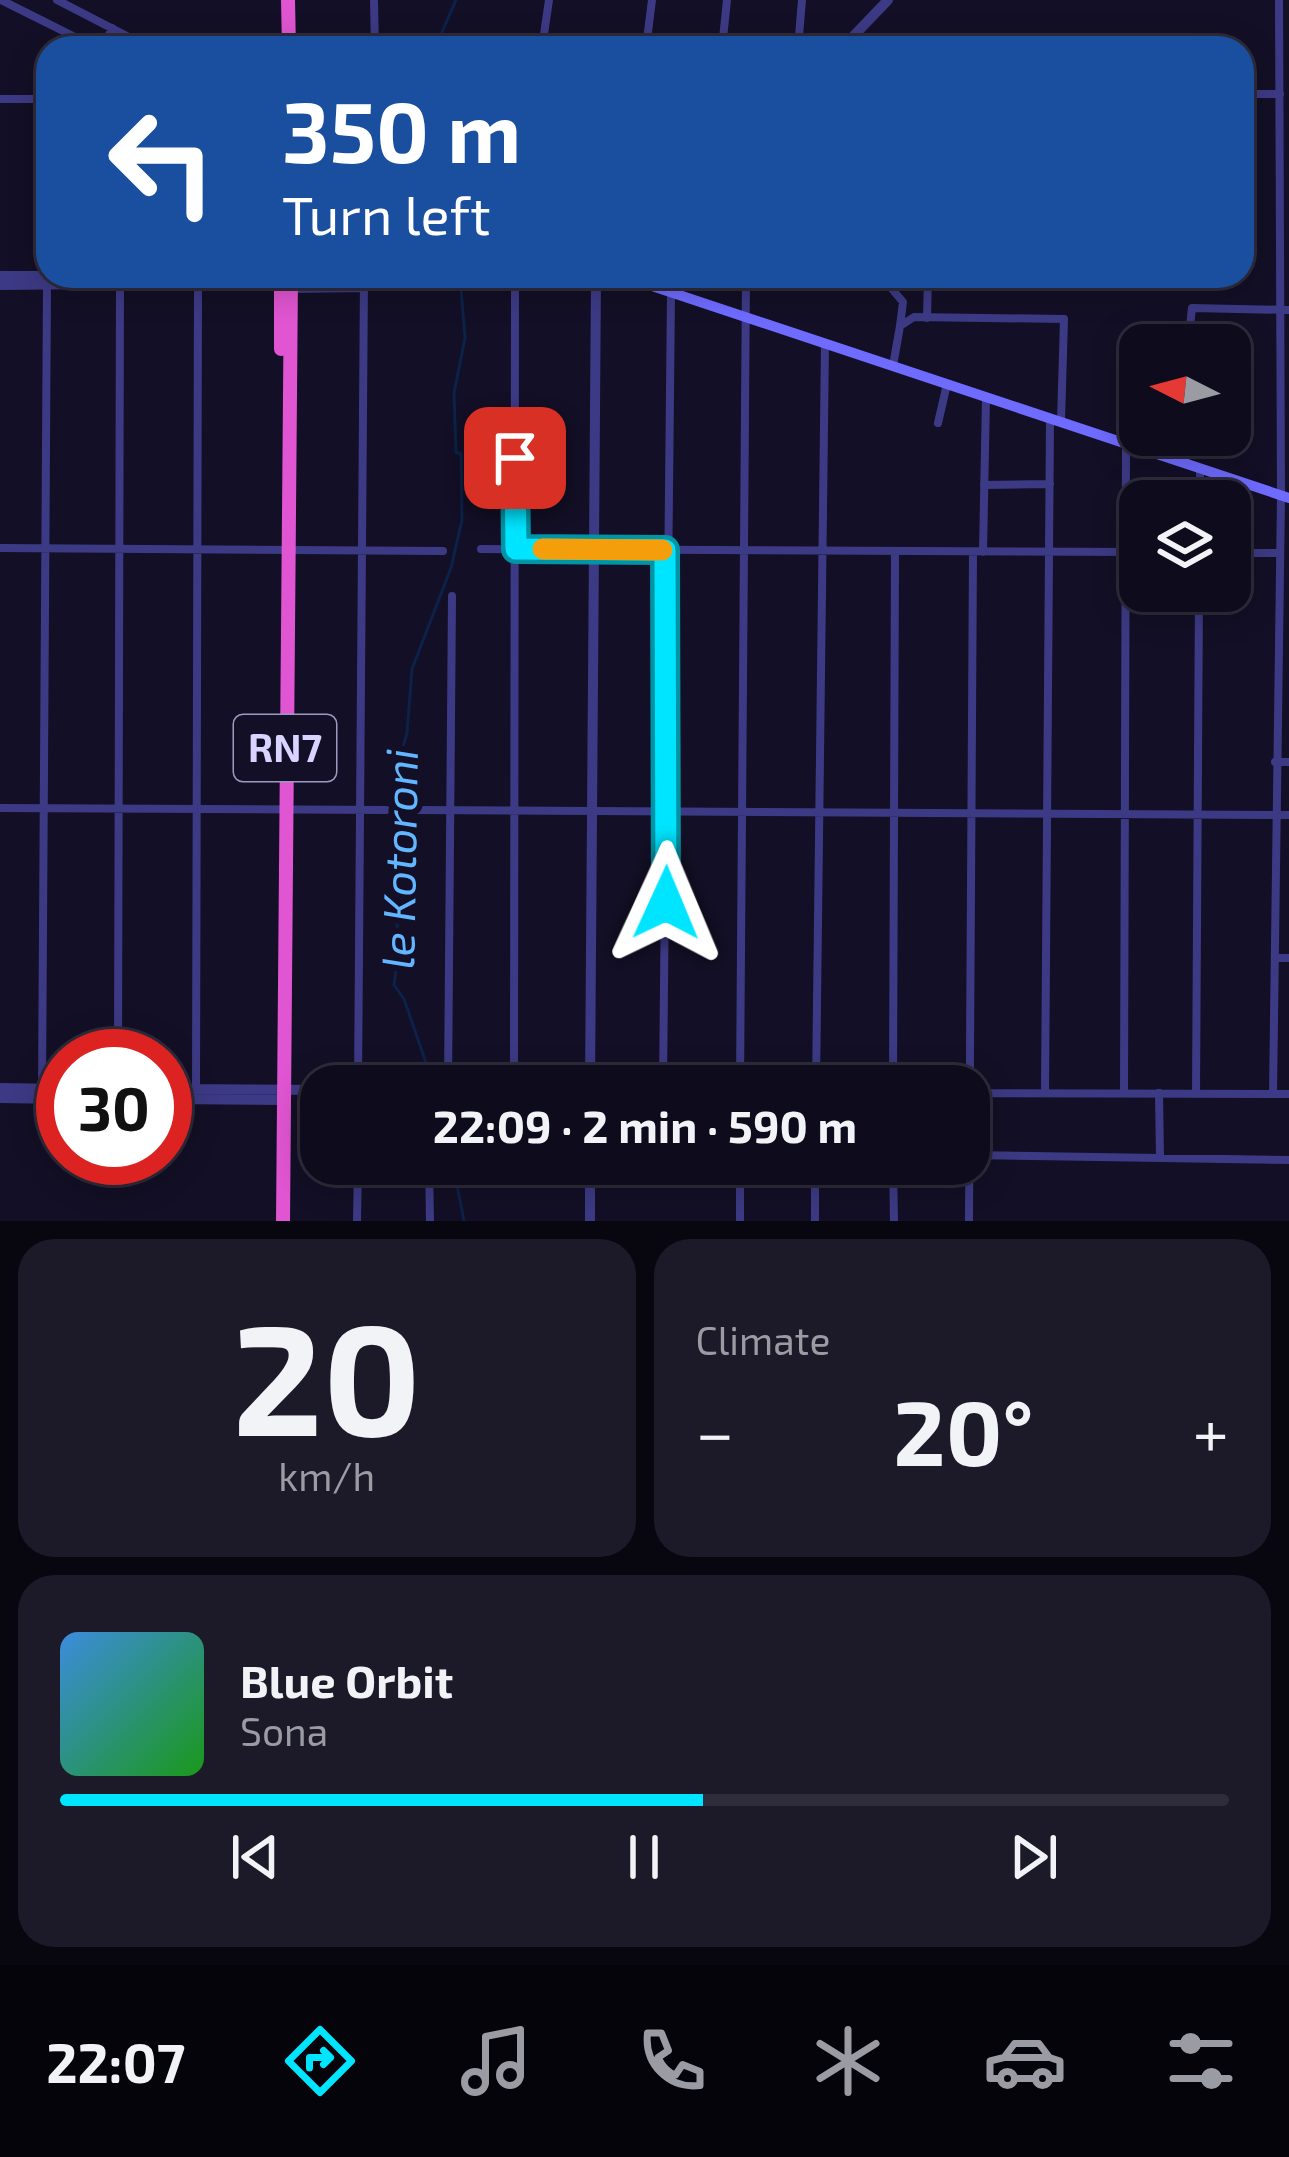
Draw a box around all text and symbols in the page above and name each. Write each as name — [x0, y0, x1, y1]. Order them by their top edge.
text: 350 m — [282, 79, 521, 180]
icon: left — [84, 84, 240, 240]
text: Turn left — [282, 181, 491, 246]
north arrow — [1119, 324, 1251, 456]
map controls — [1119, 324, 1251, 612]
pin — [464, 407, 566, 509]
icon: arrive — [482, 425, 548, 491]
button: layers — [1119, 480, 1251, 612]
road number: RN7 — [234, 715, 336, 781]
water label: le Kotoroni — [369, 748, 427, 970]
position arrow — [603, 840, 729, 966]
speed limit sign: 30 — [36, 1029, 192, 1185]
text: 22:09 · 2 min · 590 m — [433, 1098, 857, 1152]
text: 20 — [232, 1280, 421, 1467]
text: Climate — [696, 1316, 830, 1363]
text: 20° — [893, 1376, 1033, 1484]
text: − — [696, 1391, 734, 1470]
text: + — [1193, 1391, 1229, 1470]
text: km/h — [278, 1452, 375, 1499]
text: Blue Orbit — [240, 1653, 453, 1707]
text: Sona — [240, 1707, 328, 1754]
icon: previous — [222, 1824, 288, 1890]
icon: pause — [611, 1824, 677, 1890]
icon: next — [1001, 1824, 1067, 1890]
icon: directions — [278, 2019, 362, 2103]
icon: music — [454, 2019, 538, 2103]
icon: phone — [630, 2019, 714, 2103]
icon: climate — [806, 2019, 890, 2103]
icon: car — [983, 2019, 1067, 2103]
icon: filters — [1159, 2019, 1243, 2103]
text: 22:07 — [46, 2029, 185, 2094]

